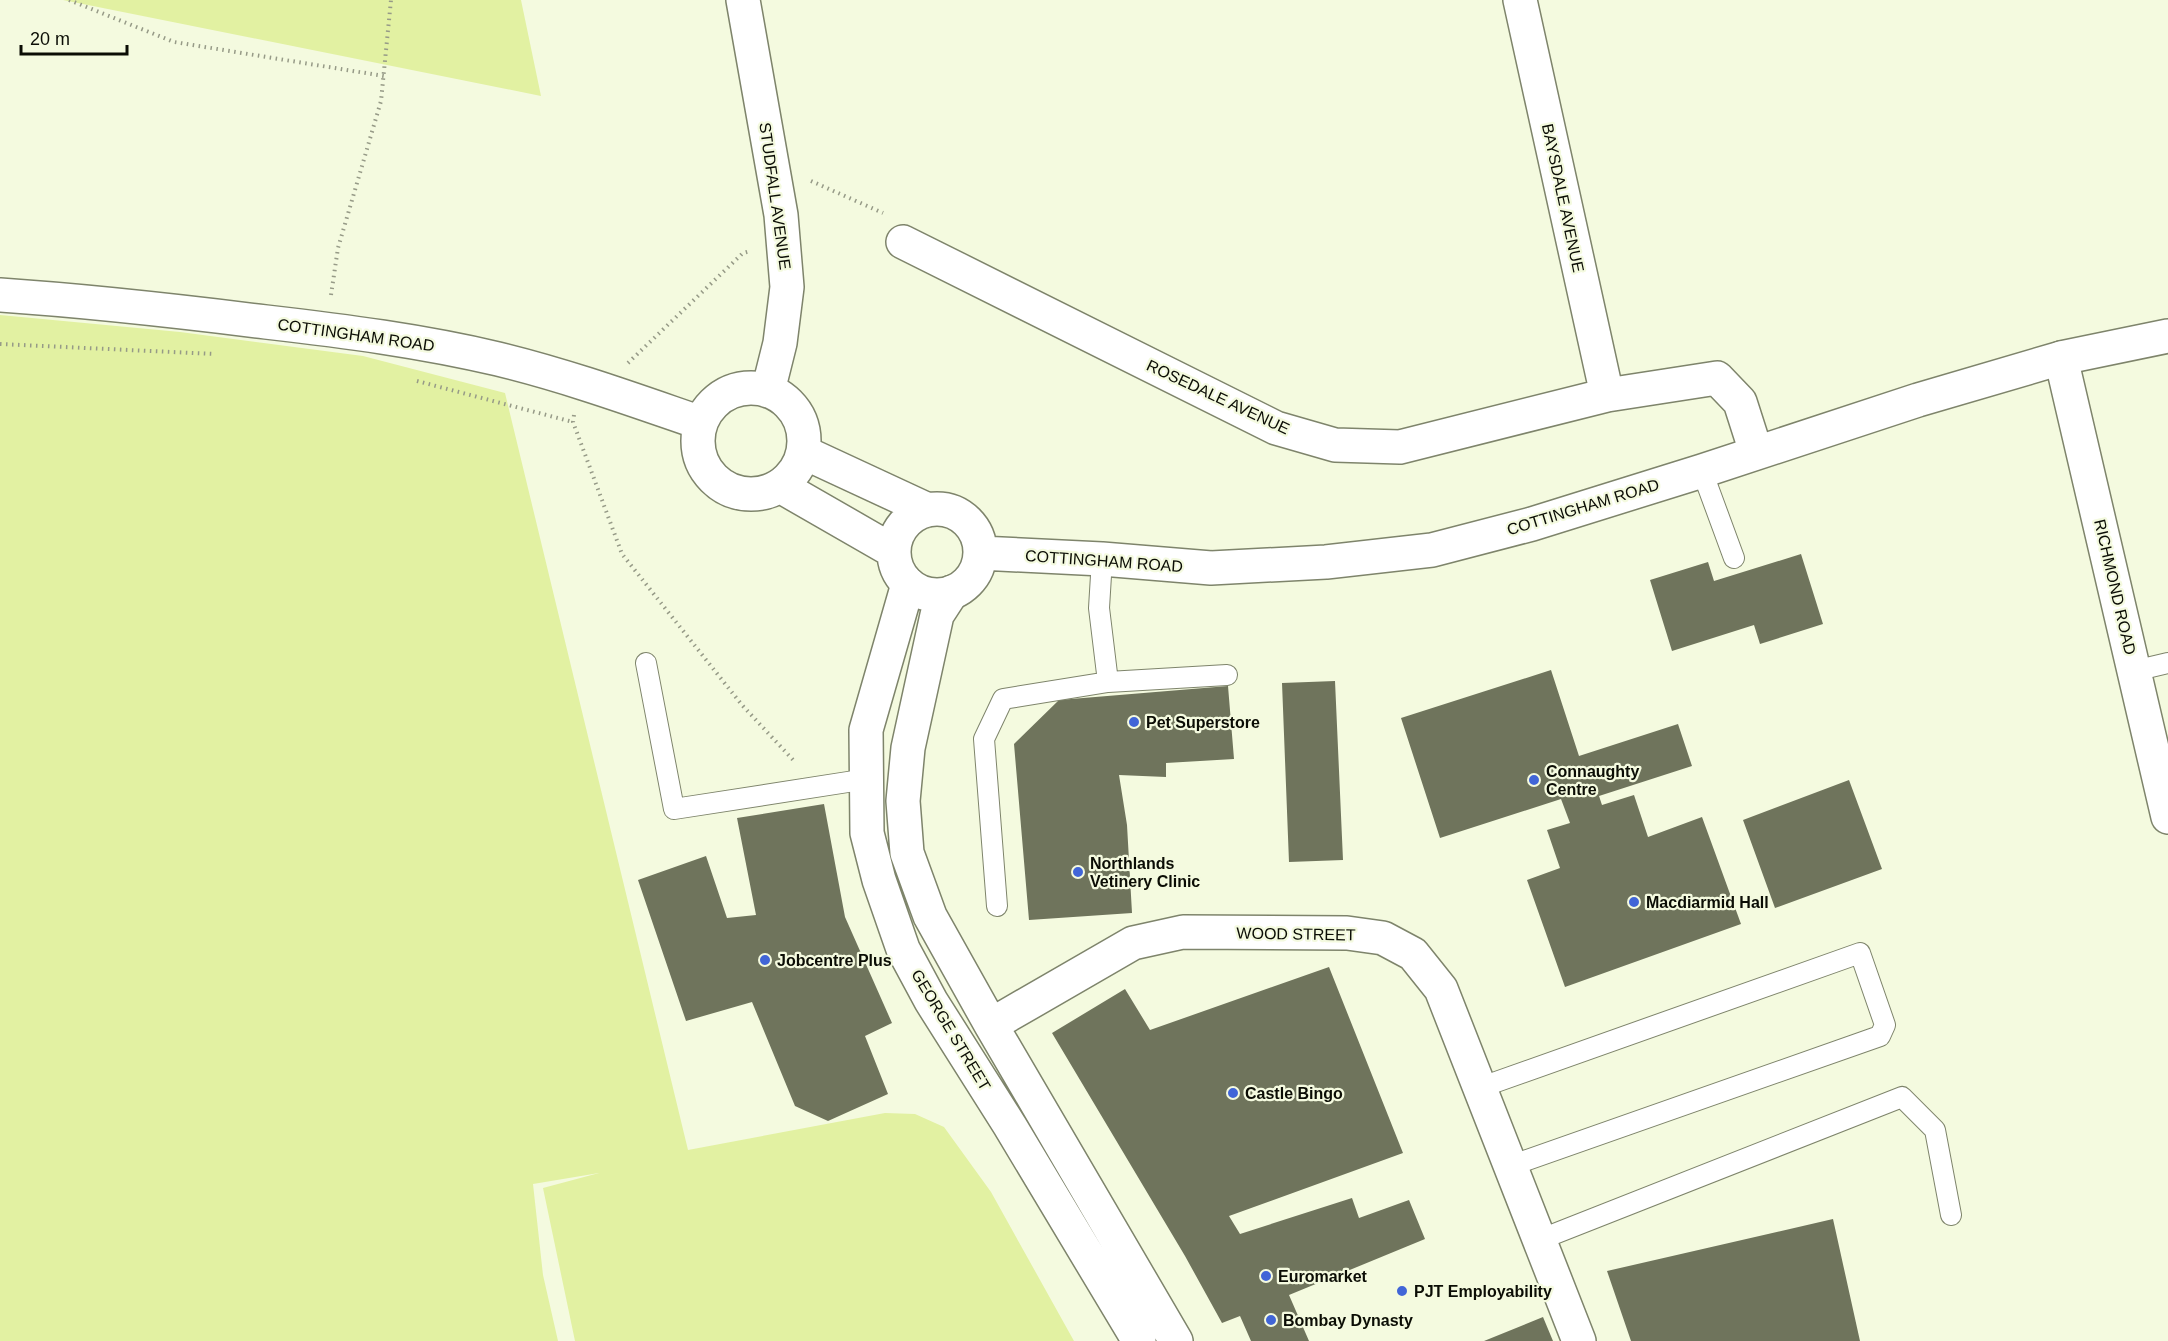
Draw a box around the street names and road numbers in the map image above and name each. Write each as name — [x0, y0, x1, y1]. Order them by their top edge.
street label: STUDFALL AVENUE — [756, 121, 794, 271]
street label: BAYSDALE AVENUE — [1539, 122, 1587, 274]
street label: COTTINGHAM ROAD — [276, 316, 436, 354]
street label: ROSEDALE AVENUE — [1144, 356, 1292, 438]
street label: COTTINGHAM ROAD — [1505, 476, 1661, 538]
street label: RICHMOND ROAD — [2091, 518, 2139, 656]
street label: COTTINGHAM ROAD — [1024, 547, 1184, 575]
street label: WOOD STREET — [1236, 924, 1356, 944]
street label: GEORGE STREET — [908, 967, 994, 1094]

